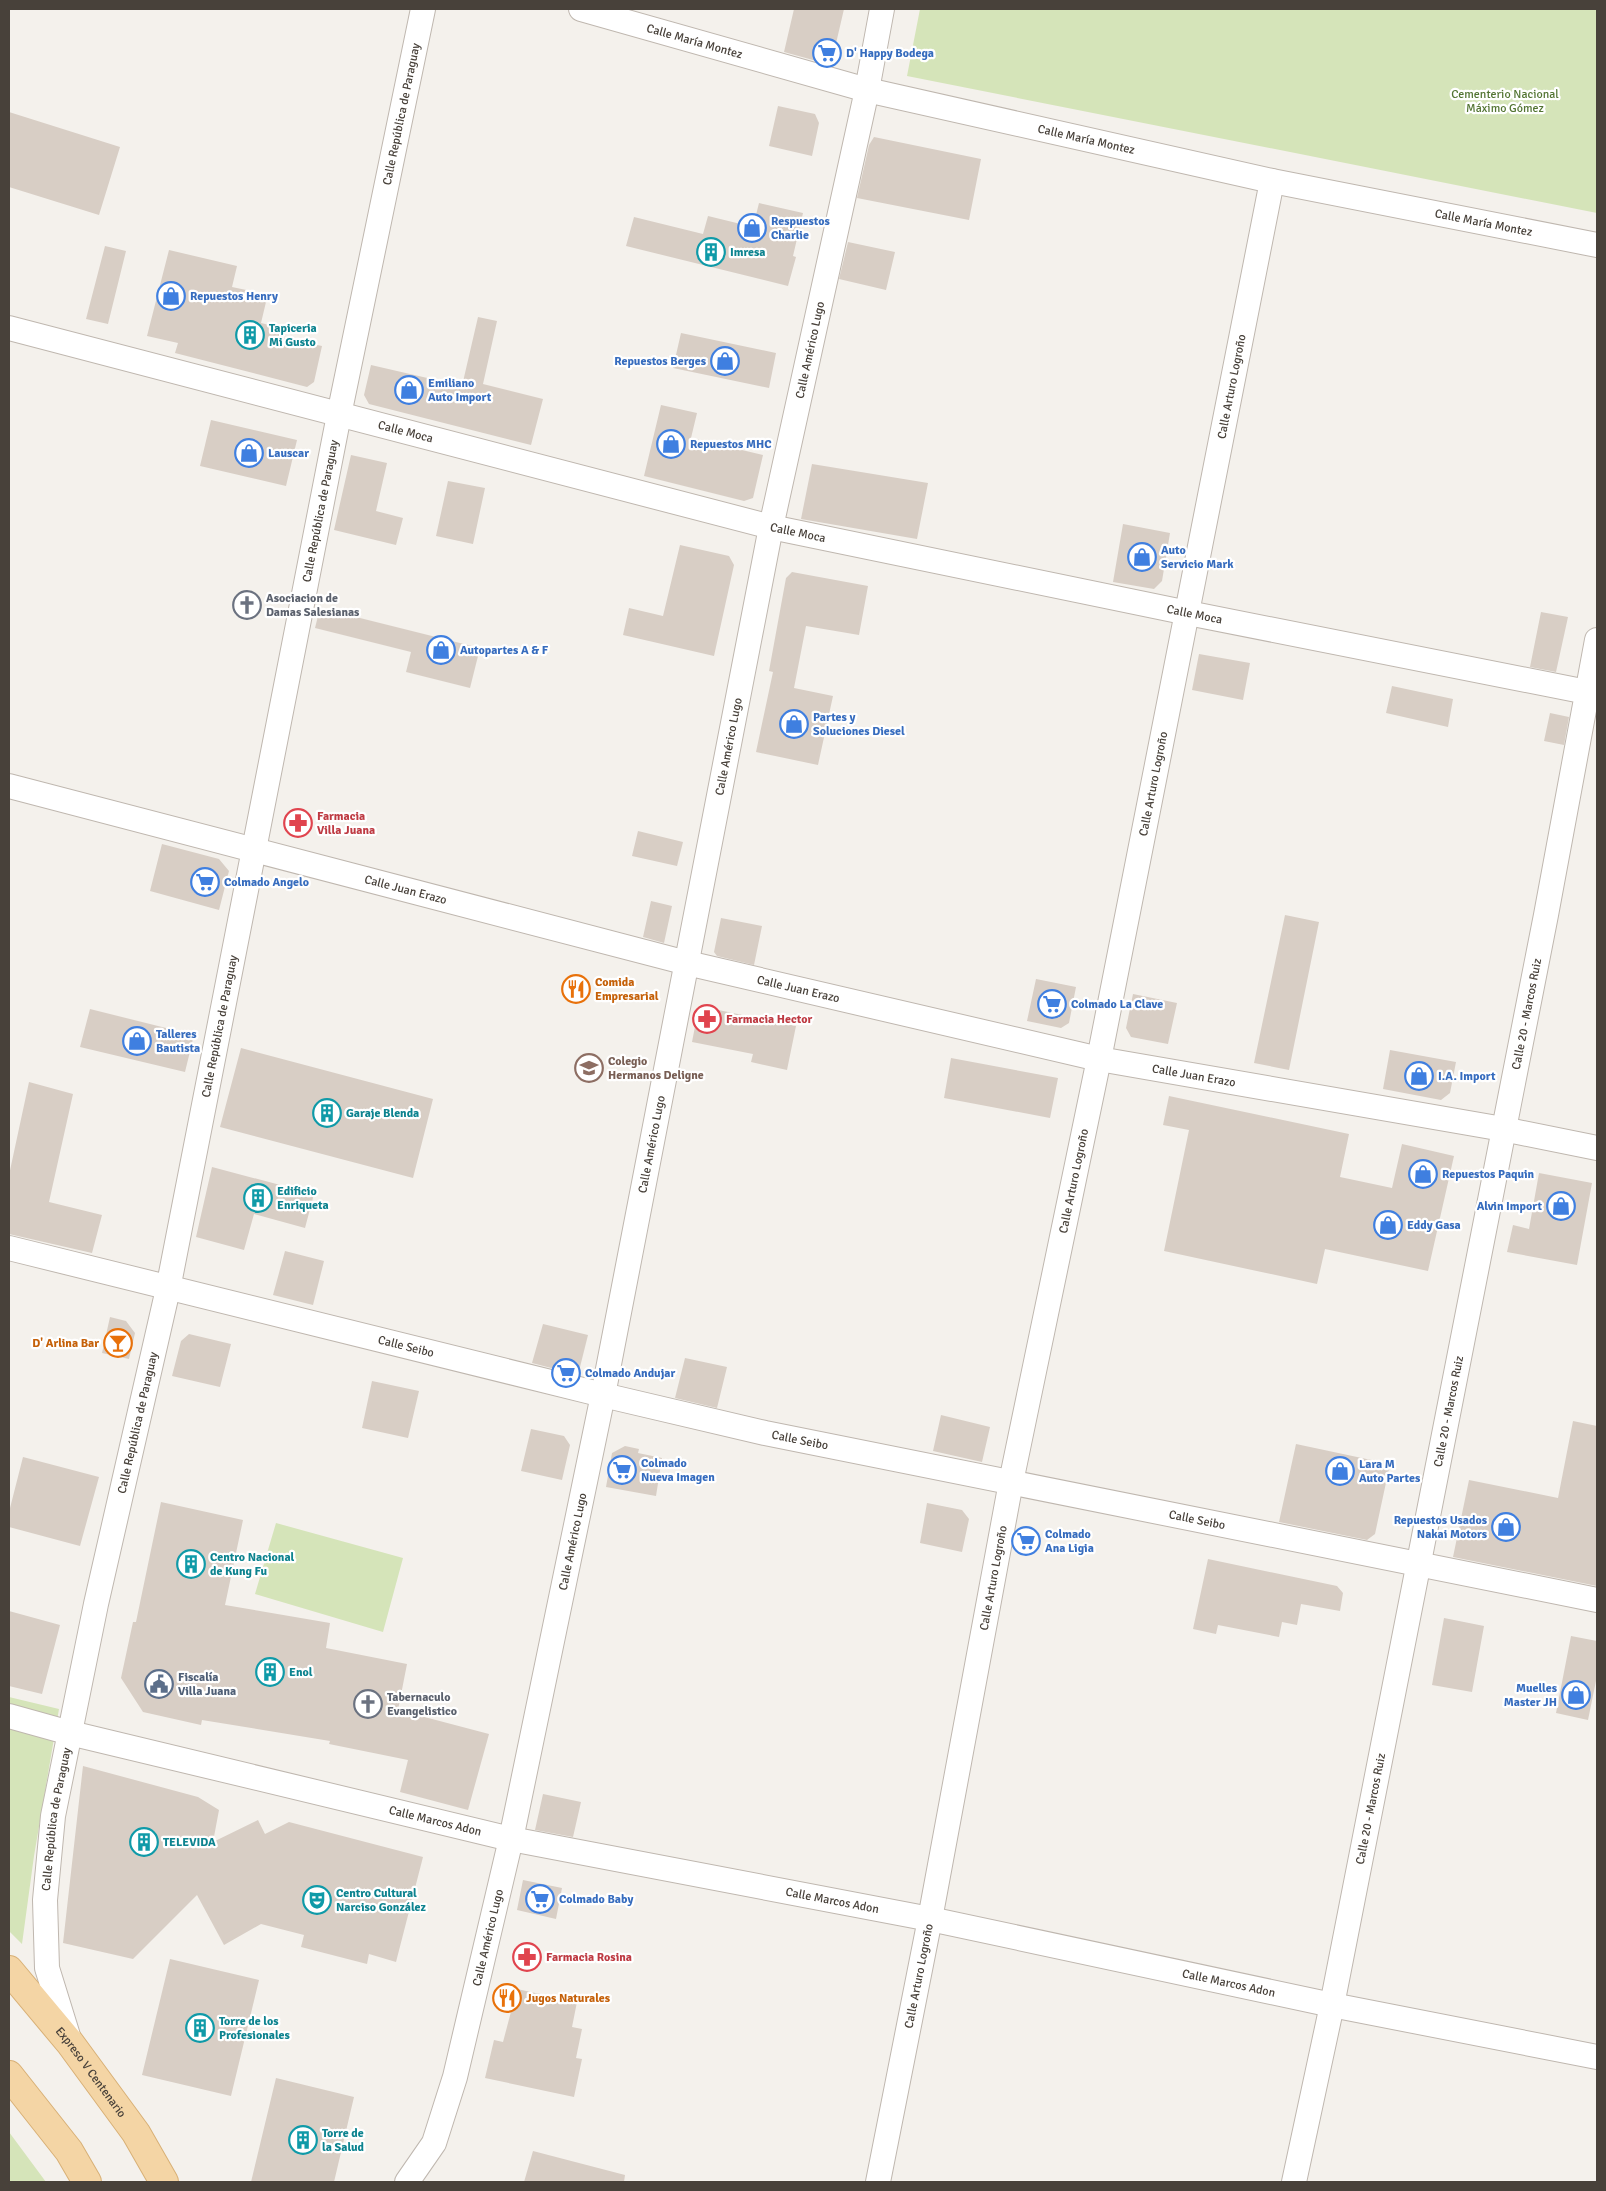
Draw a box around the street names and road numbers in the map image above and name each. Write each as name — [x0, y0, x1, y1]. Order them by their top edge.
street label: Calle María Montez — [645, 20, 744, 62]
street label: Calle República de Paraguay — [379, 41, 423, 187]
street label: Calle María Montez — [1036, 121, 1136, 157]
street label: Calle María Montez — [1434, 206, 1534, 240]
street label: Calle Américo Lugo — [792, 300, 828, 400]
street label: Calle Arturo Logroño — [1214, 333, 1249, 440]
street label: Calle Moca — [376, 417, 435, 446]
street label: Calle República de Paraguay — [299, 438, 342, 583]
street label: Calle Moca — [769, 519, 827, 546]
street label: Calle Moca — [1165, 601, 1224, 627]
street label: Calle Américo Lugo — [712, 697, 745, 797]
street label: Calle Arturo Logroño — [1136, 730, 1171, 838]
street label: Calle Juan Erazo — [363, 872, 449, 908]
street label: Calle República de Paraguay — [198, 953, 241, 1099]
street label: Calle 20 - Marcos Ruiz — [1508, 957, 1545, 1071]
street label: Calle Juan Erazo — [755, 972, 841, 1006]
street label: Calle Juan Erazo — [1151, 1061, 1237, 1090]
street label: Calle Américo Lugo — [635, 1094, 668, 1194]
street label: Calle Arturo Logroño — [1055, 1127, 1092, 1235]
street label: Calle Seibo — [376, 1332, 436, 1360]
street label: Calle República de Paraguay — [114, 1350, 161, 1495]
street label: Calle 20 - Marcos Ruiz — [1430, 1354, 1467, 1468]
street label: Calle Seibo — [770, 1427, 830, 1453]
street label: Calle Américo Lugo — [555, 1491, 590, 1592]
street label: Calle Seibo — [1168, 1507, 1227, 1533]
street label: Calle Arturo Logroño — [976, 1524, 1010, 1632]
street label: Calle República de Paraguay — [38, 1746, 74, 1892]
street label: Calle 20 - Marcos Ruiz — [1352, 1752, 1389, 1866]
street label: Calle Marcos Adon — [387, 1802, 483, 1839]
street label: Calle Marcos Adon — [784, 1884, 880, 1917]
street label: Calle Américo Lugo — [469, 1888, 506, 1988]
street label: Calle Arturo Logroño — [901, 1922, 936, 2030]
street label: Calle Marcos Adon — [1181, 1966, 1277, 2000]
street label: Expreso V Centenario — [52, 2024, 130, 2120]

